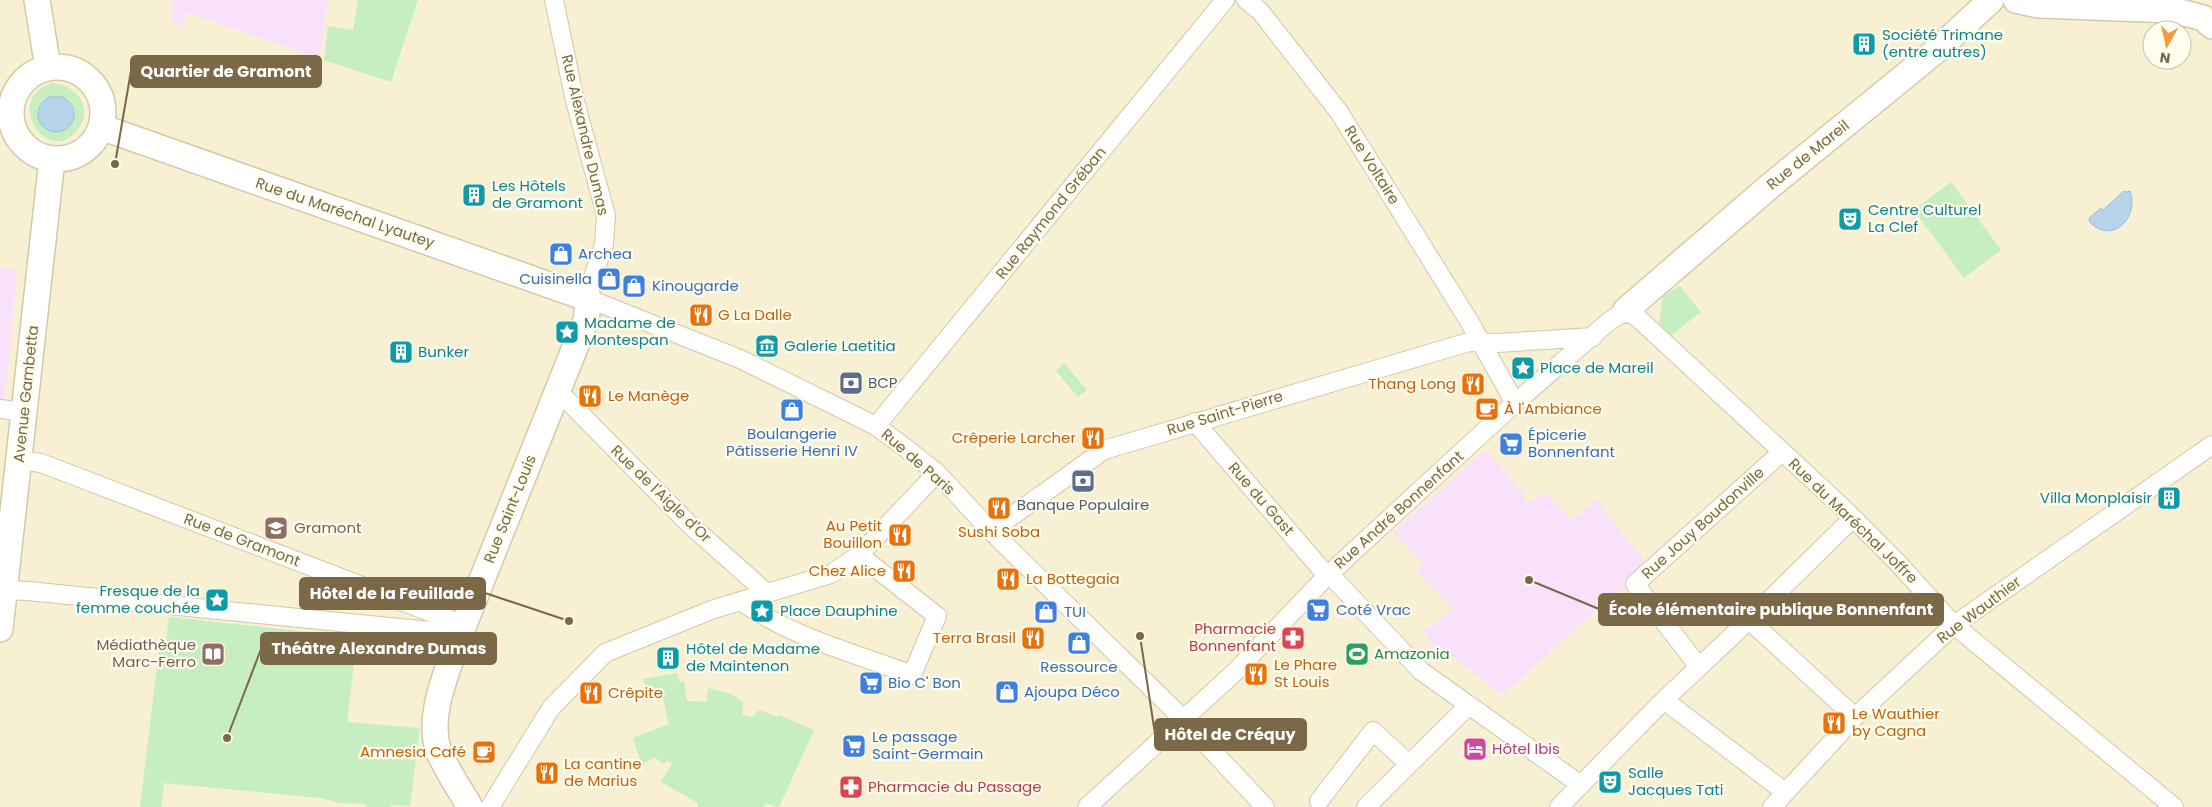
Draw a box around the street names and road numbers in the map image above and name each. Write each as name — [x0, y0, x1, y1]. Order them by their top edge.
street label: Rue Alexandre Dumas — [557, 52, 614, 218]
street label: Rue de Mareil — [1762, 115, 1853, 194]
street label: Rue Voltaire — [1340, 121, 1405, 208]
street label: Rue Raymond Gréban — [991, 142, 1111, 283]
street label: Rue du Maréchal Lyautey — [253, 172, 438, 253]
street label: Avenue Gambetta — [8, 324, 43, 464]
street label: Rue Saint-Pierre — [1164, 385, 1285, 440]
street label: Rue de Paris — [877, 424, 960, 500]
street label: Rue de l'Aigle d'Or — [606, 440, 717, 547]
street label: Rue André Bonnenfant — [1329, 446, 1468, 574]
street label: Rue Saint-Louis — [478, 451, 541, 566]
street label: Rue du Maréchal Joffre — [1784, 453, 1923, 588]
street label: Rue du Gast — [1224, 457, 1299, 540]
street label: Rue Jouy Boudonville — [1637, 462, 1768, 583]
street label: Rue de Gramont — [181, 508, 303, 571]
street label: Rue Wauthier — [1932, 571, 2025, 648]

